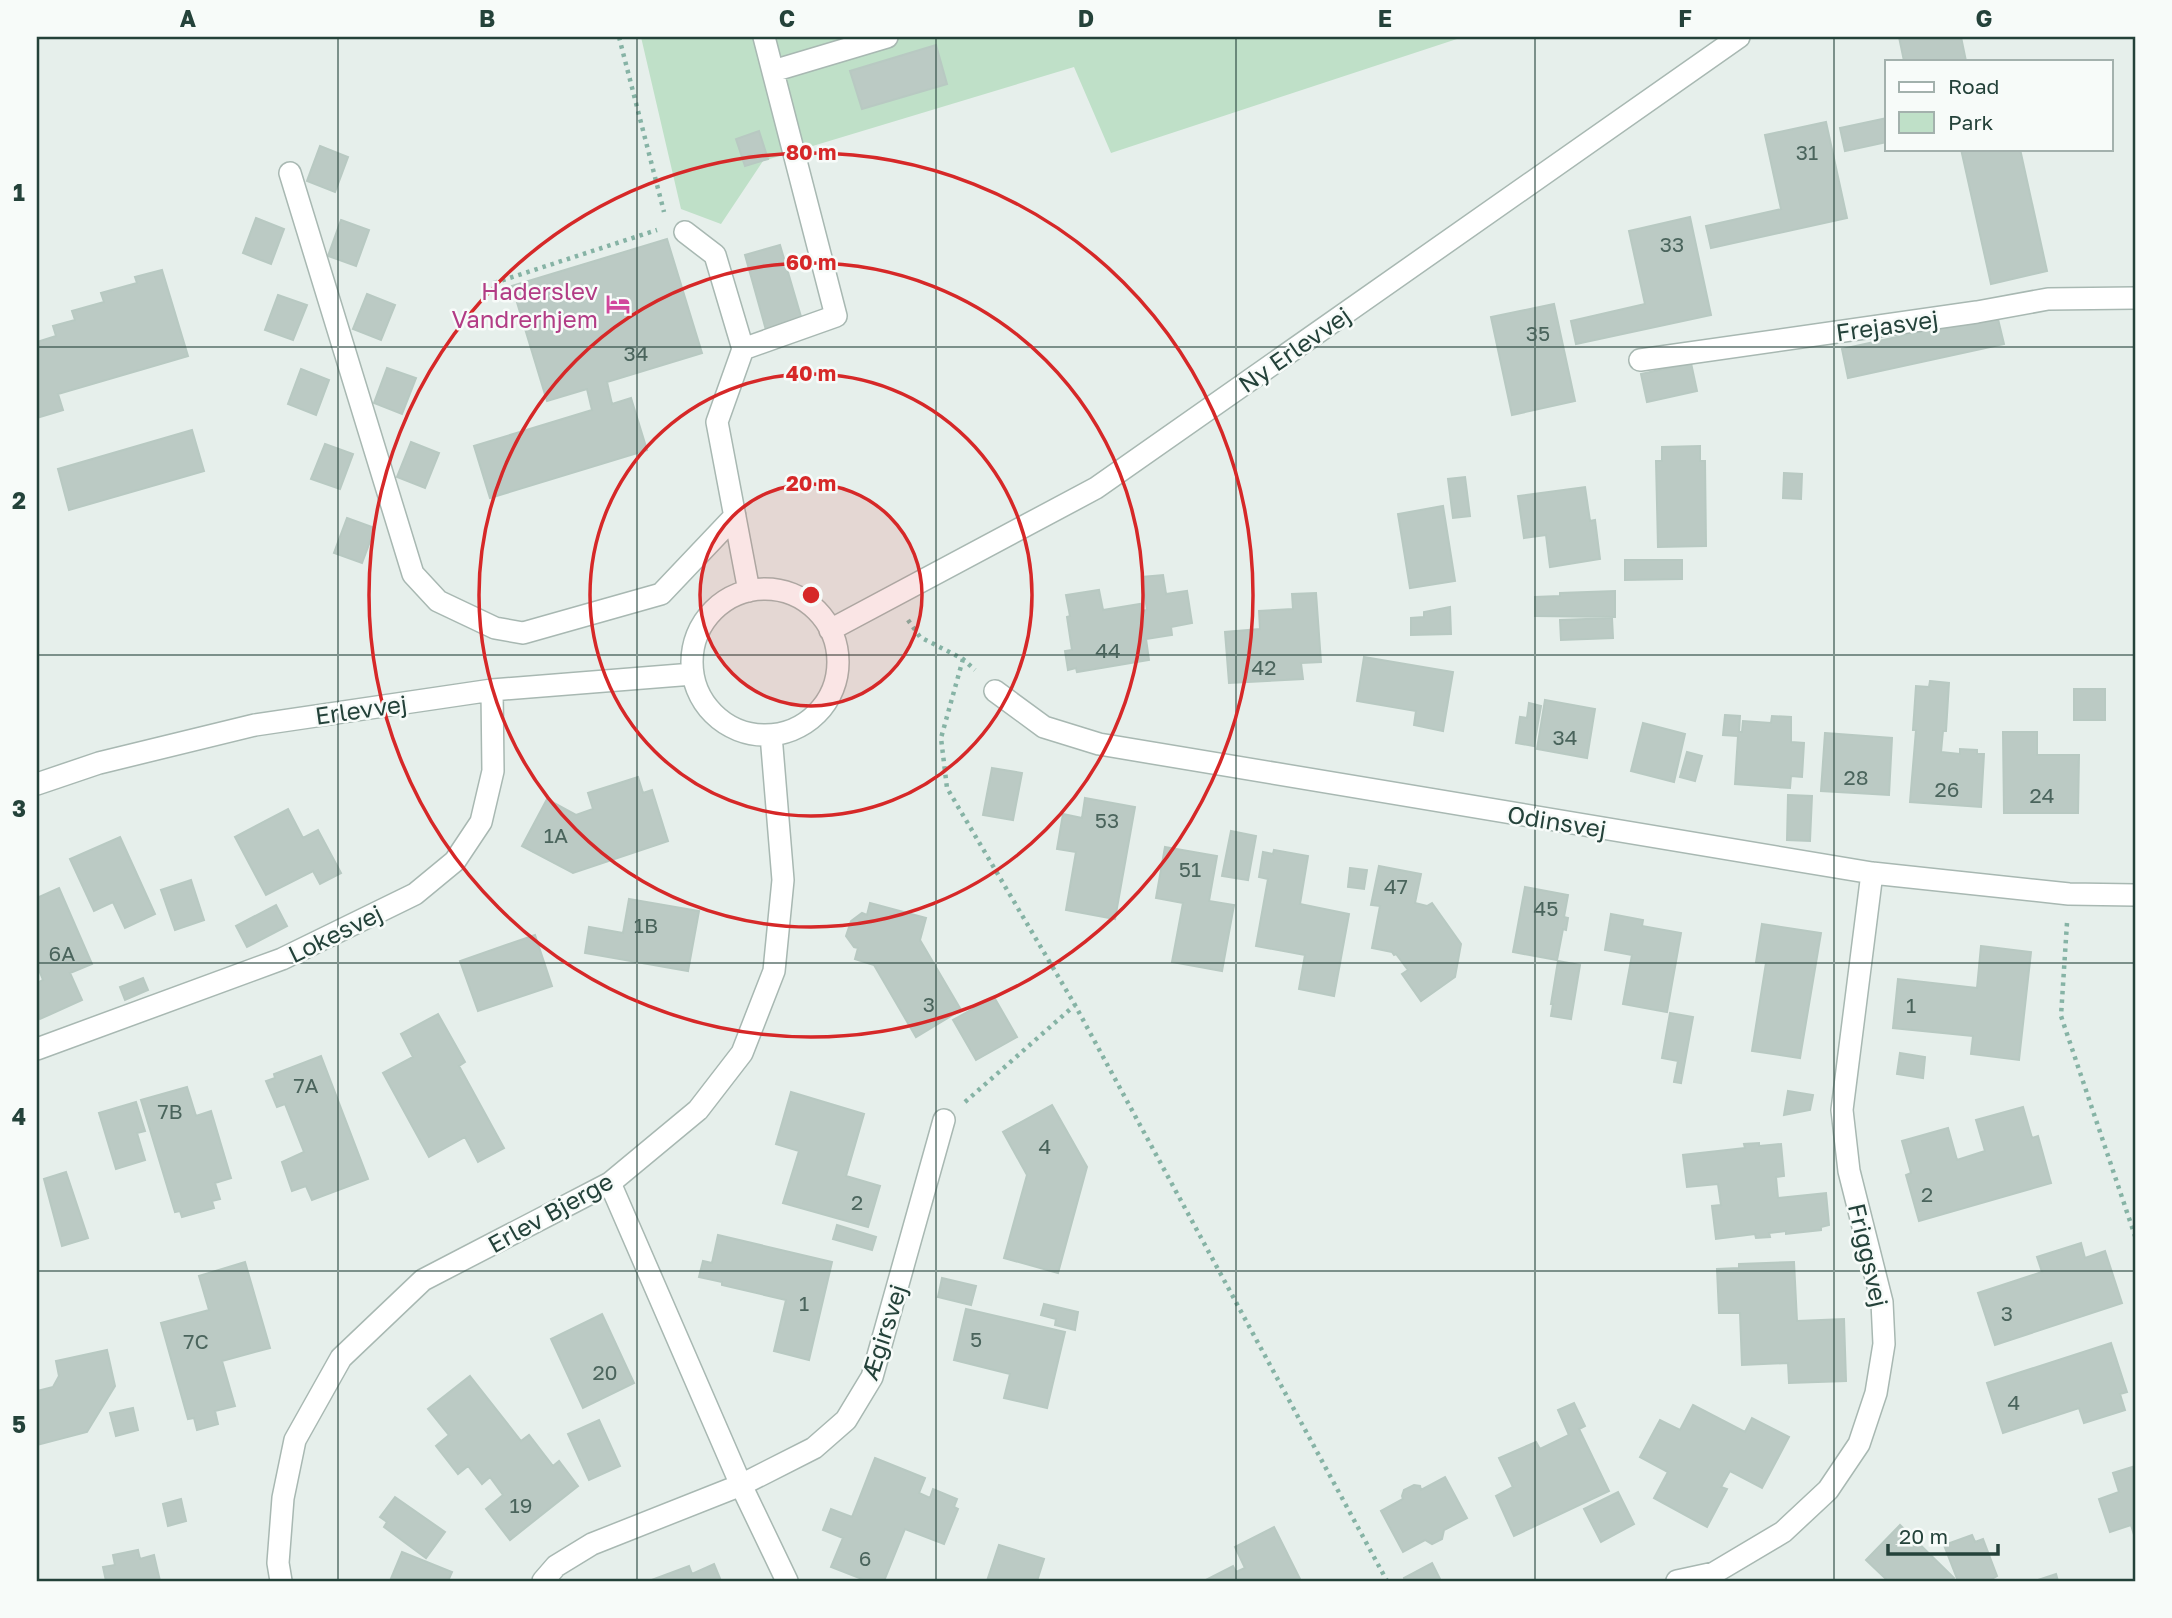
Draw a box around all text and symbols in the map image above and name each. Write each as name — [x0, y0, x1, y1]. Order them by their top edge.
text: A — [180, 4, 197, 32]
text: B — [479, 4, 495, 32]
text: C — [779, 4, 795, 32]
text: D — [1078, 4, 1094, 32]
text: E — [1378, 4, 1392, 32]
text: F — [1678, 4, 1692, 32]
text: G — [1976, 4, 1992, 32]
legend — [1885, 60, 2112, 150]
text: Road — [1948, 73, 1999, 99]
text: Park — [1948, 109, 1994, 135]
text: 80 m — [786, 139, 836, 165]
house number: 31 — [1796, 139, 1818, 165]
text: 1 — [13, 178, 25, 206]
house number: 33 — [1660, 231, 1684, 257]
text: 60 m — [786, 249, 836, 275]
place label: Haderslev Vandrerhjem — [452, 276, 598, 333]
hotel icon: Haderslev Vandrerhjem — [604, 290, 632, 318]
street label: Ny Erlevvej — [1232, 300, 1356, 398]
street label: Frejasvej — [1834, 303, 1940, 347]
house number: 35 — [1526, 320, 1550, 346]
house number: 34 — [623, 340, 649, 366]
text: 40 m — [786, 360, 836, 386]
text: 20 m — [786, 470, 836, 496]
text: 2 — [12, 486, 26, 514]
centre of rings — [799, 583, 823, 607]
house number: 44 — [1095, 637, 1121, 663]
house number: 42 — [1252, 654, 1277, 680]
street label: Erlevvej — [313, 688, 409, 730]
house number: 34 — [1552, 724, 1578, 750]
house number: 28 — [1844, 764, 1869, 790]
house number: 26 — [1935, 776, 1959, 802]
house number: 24 — [2030, 782, 2055, 808]
text: 3 — [12, 794, 26, 822]
street label: Odinsvej — [1505, 799, 1609, 843]
house number: 53 — [1095, 807, 1119, 833]
house number: 1A — [544, 822, 568, 848]
house number: 51 — [1179, 856, 1201, 882]
house number: 47 — [1384, 873, 1408, 899]
house number: 45 — [1534, 895, 1559, 921]
street label: Lokesvej — [283, 898, 387, 968]
house number: 1B — [634, 912, 658, 938]
house number: 6A — [49, 940, 75, 966]
house number: 3 — [923, 991, 935, 1017]
house number: 1 — [1906, 992, 1916, 1018]
house number: 7A — [293, 1072, 319, 1098]
house number: 7B — [157, 1098, 183, 1124]
text: 4 — [12, 1102, 26, 1130]
house number: 4 — [1039, 1133, 1051, 1159]
street label: Erlev Bjerge — [482, 1166, 618, 1258]
house number: 2 — [1921, 1181, 1933, 1207]
house number: 2 — [851, 1189, 863, 1215]
street label: Friggsvej — [1843, 1200, 1895, 1310]
street label: Ægirsvej — [854, 1280, 912, 1384]
house number: 1 — [799, 1290, 809, 1316]
house number: 3 — [2001, 1300, 2013, 1326]
house number: 5 — [970, 1326, 982, 1352]
house number: 7C — [183, 1328, 209, 1354]
house number: 20 — [592, 1359, 618, 1385]
house number: 4 — [2008, 1389, 2020, 1415]
text: 5 — [12, 1410, 26, 1438]
house number: 19 — [510, 1492, 532, 1518]
scale bar — [1888, 1513, 1999, 1557]
text: 20 m — [1899, 1523, 1948, 1549]
house number: 6 — [859, 1545, 871, 1571]

